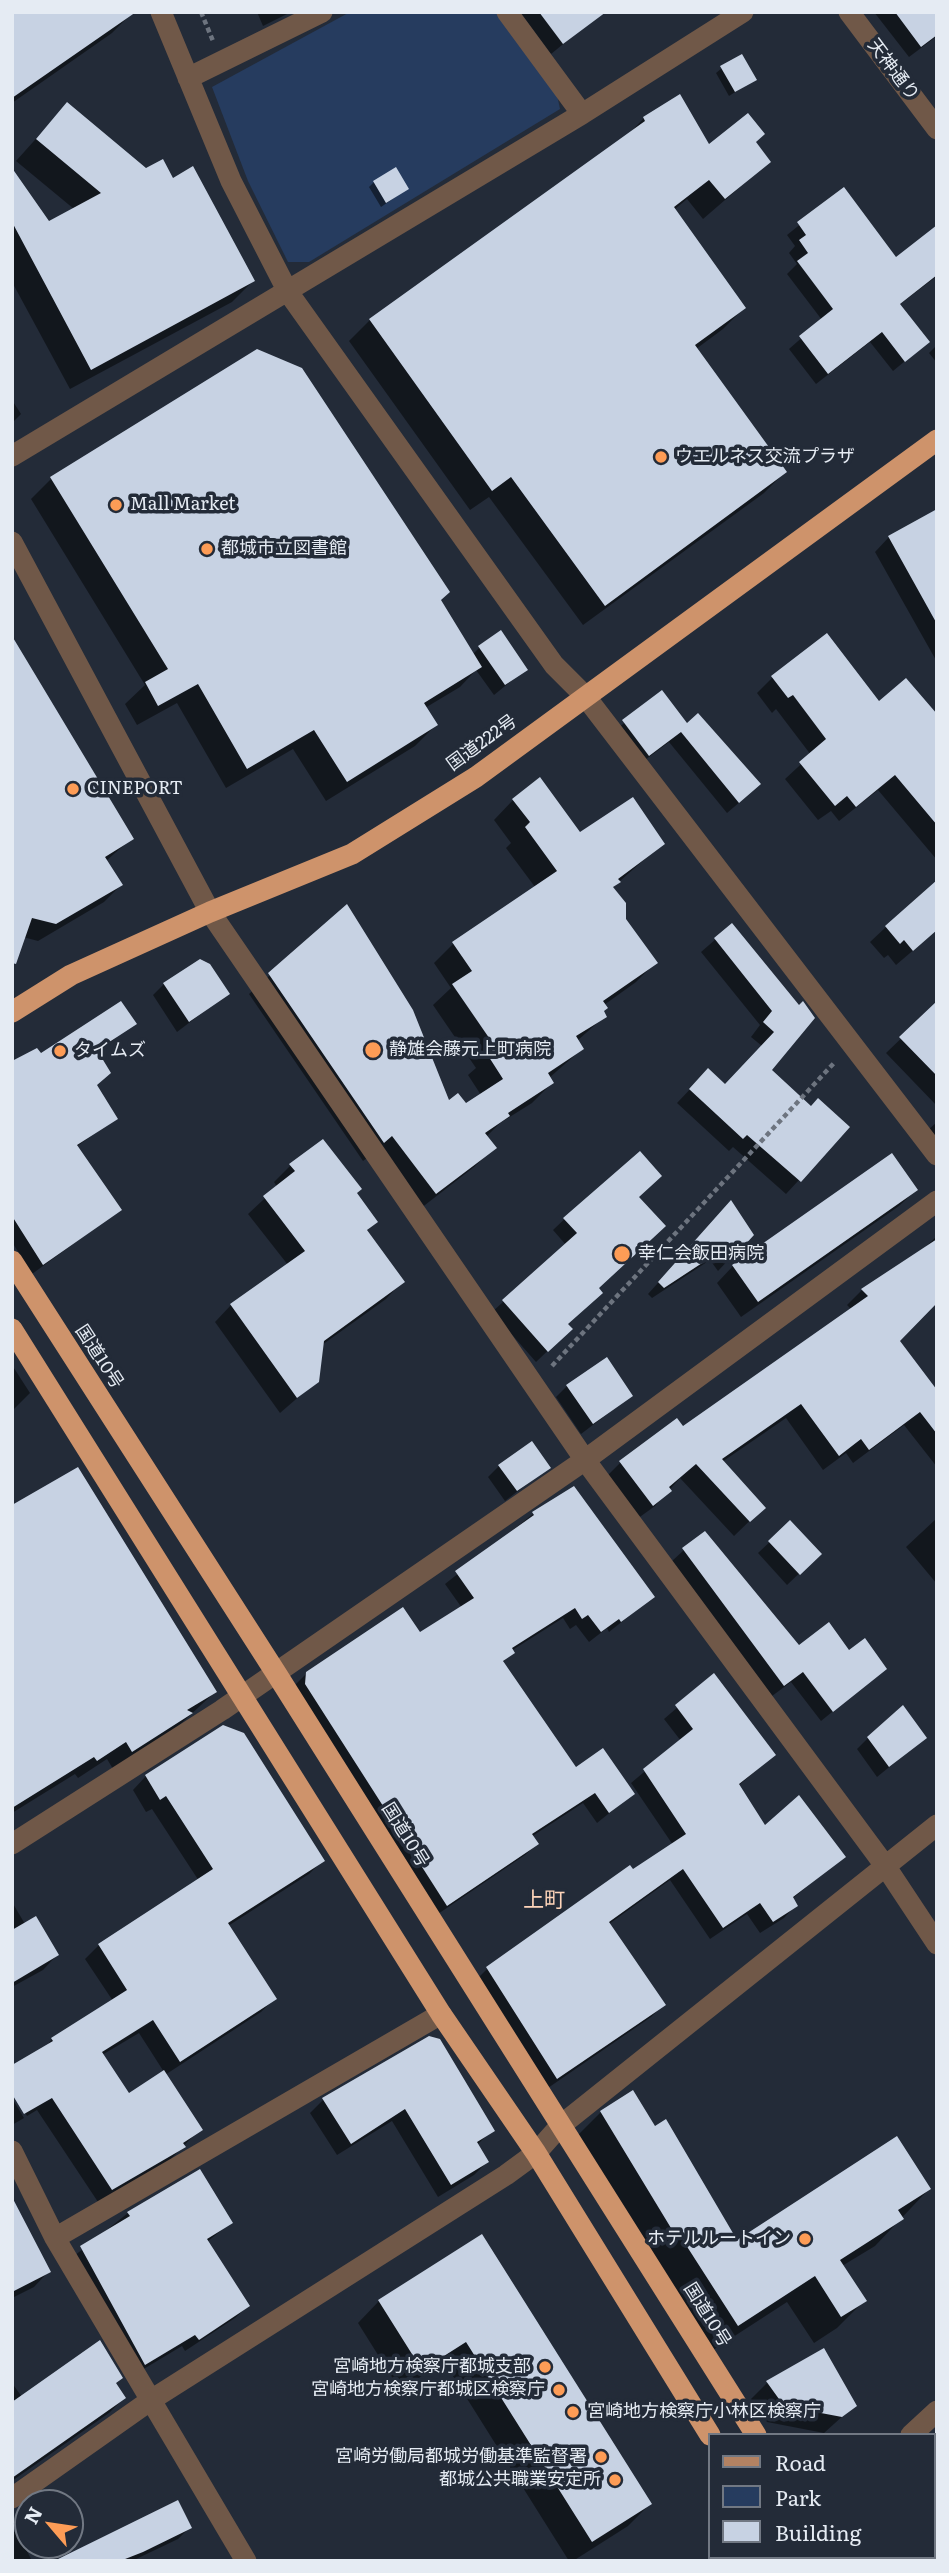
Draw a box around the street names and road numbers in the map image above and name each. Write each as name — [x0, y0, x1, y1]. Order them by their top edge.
street label: 天神通り — [863, 35, 923, 105]
street label: 国道222号 — [443, 710, 521, 776]
street label: 国道10号 — [70, 1321, 128, 1393]
street label: 国道10号 — [377, 1799, 433, 1871]
street label: 国道10号 — [679, 2279, 735, 2351]

